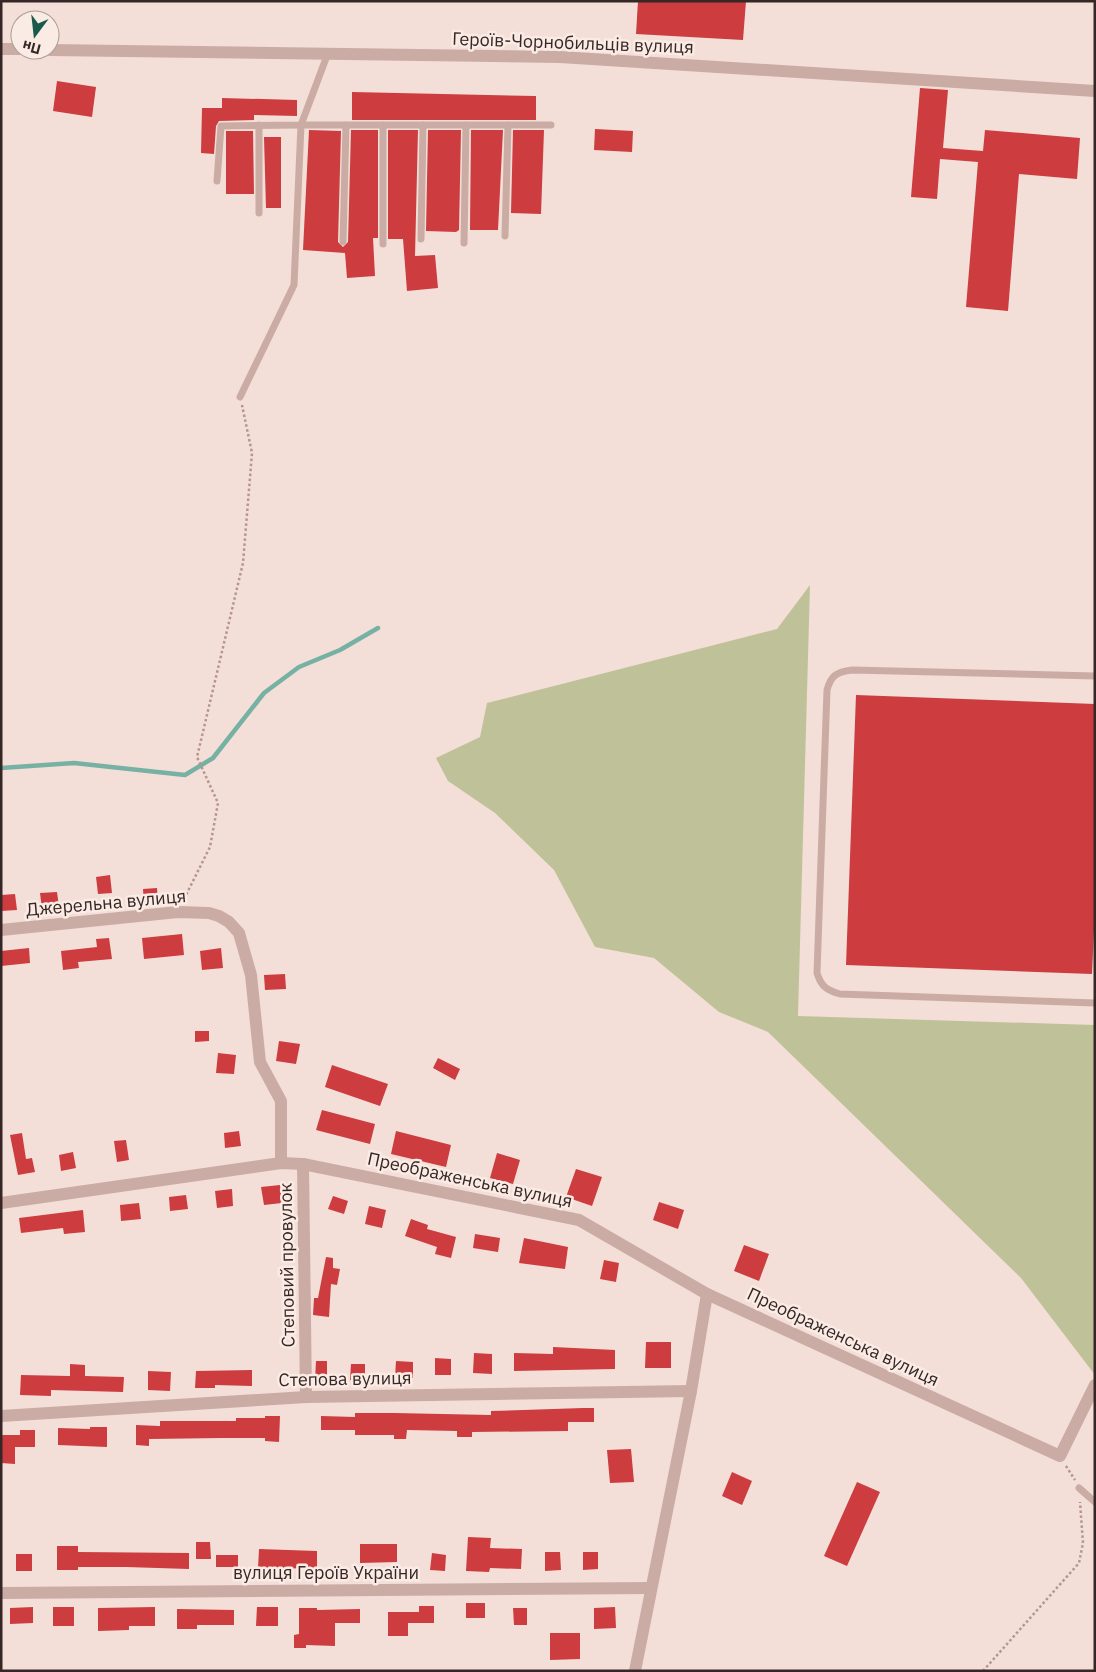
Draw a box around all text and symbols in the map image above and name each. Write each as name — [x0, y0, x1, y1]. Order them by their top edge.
north arrow — [10, 10, 60, 60]
street label: Героїв-Чорнобильців вулиця — [452, 27, 694, 58]
text: Пн — [20, 36, 43, 59]
street label: Джерельна вулиця — [25, 884, 187, 921]
street label: Преображенська вулиця — [366, 1147, 575, 1212]
street label: Степовий провулок — [274, 1182, 299, 1348]
street label: Преображенська вулиця — [744, 1282, 943, 1391]
street label: Степова вулиця — [278, 1366, 412, 1391]
street label: вулиця Героїв України — [233, 1561, 419, 1584]

